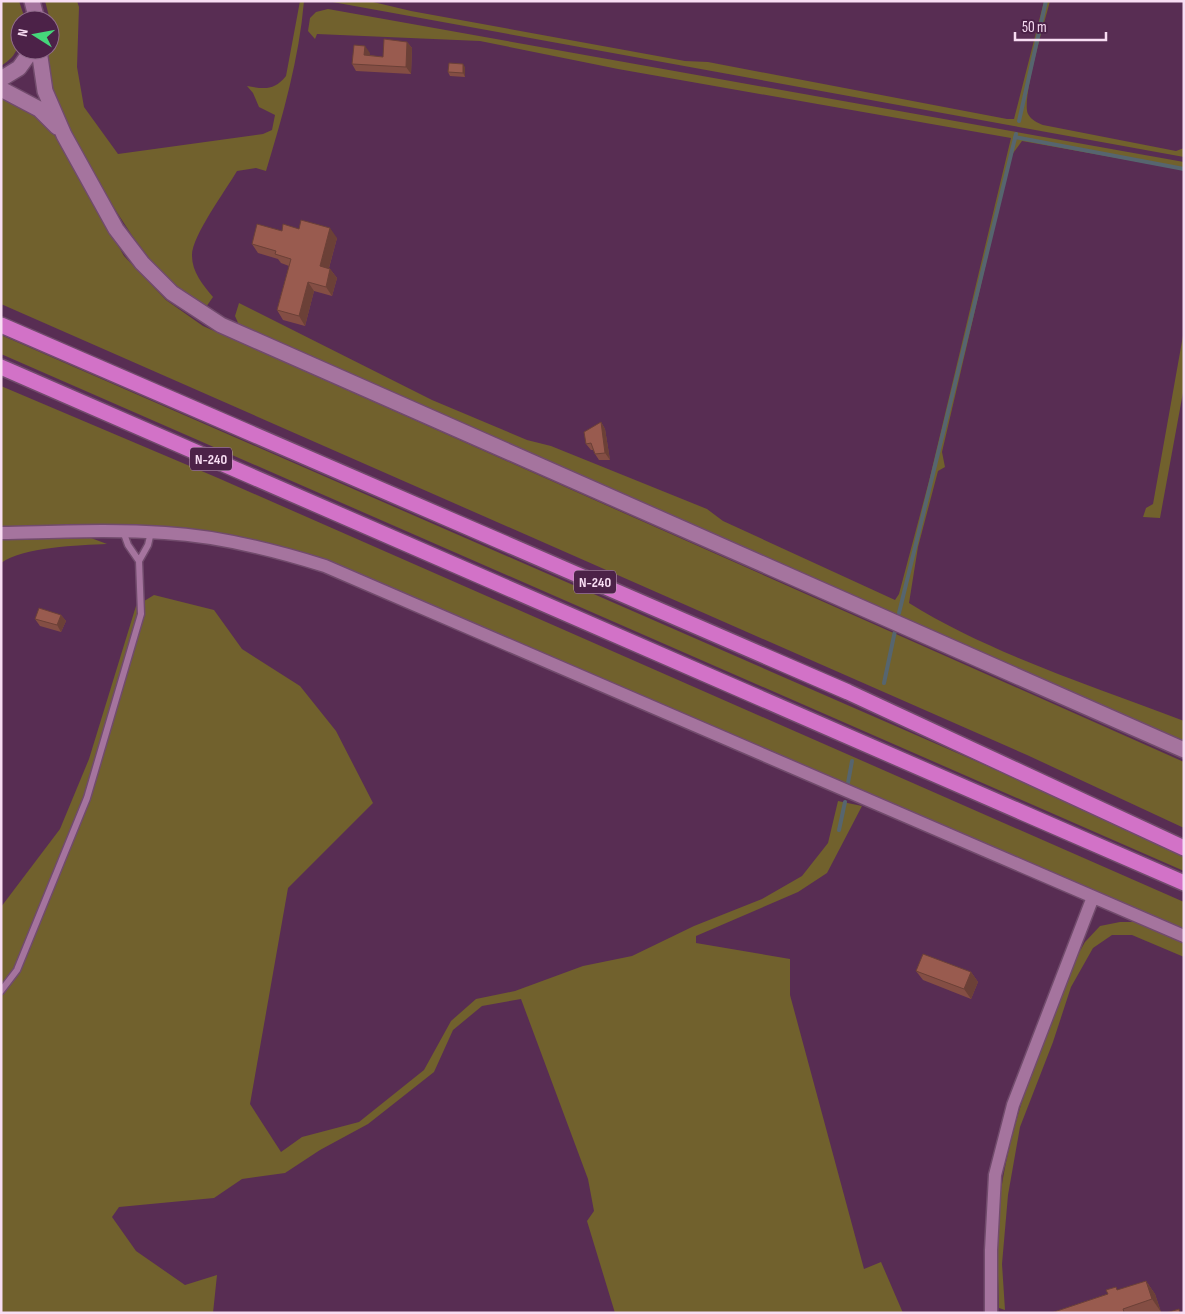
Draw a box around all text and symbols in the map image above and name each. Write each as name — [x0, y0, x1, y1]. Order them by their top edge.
north arrow — [10, 10, 60, 60]
scale bar — [1015, 10, 1106, 42]
text: 50 m — [1022, 18, 1047, 37]
text: N — [14, 27, 32, 38]
road number: N-240 — [190, 448, 232, 470]
road number: N-240 — [574, 570, 616, 594]

